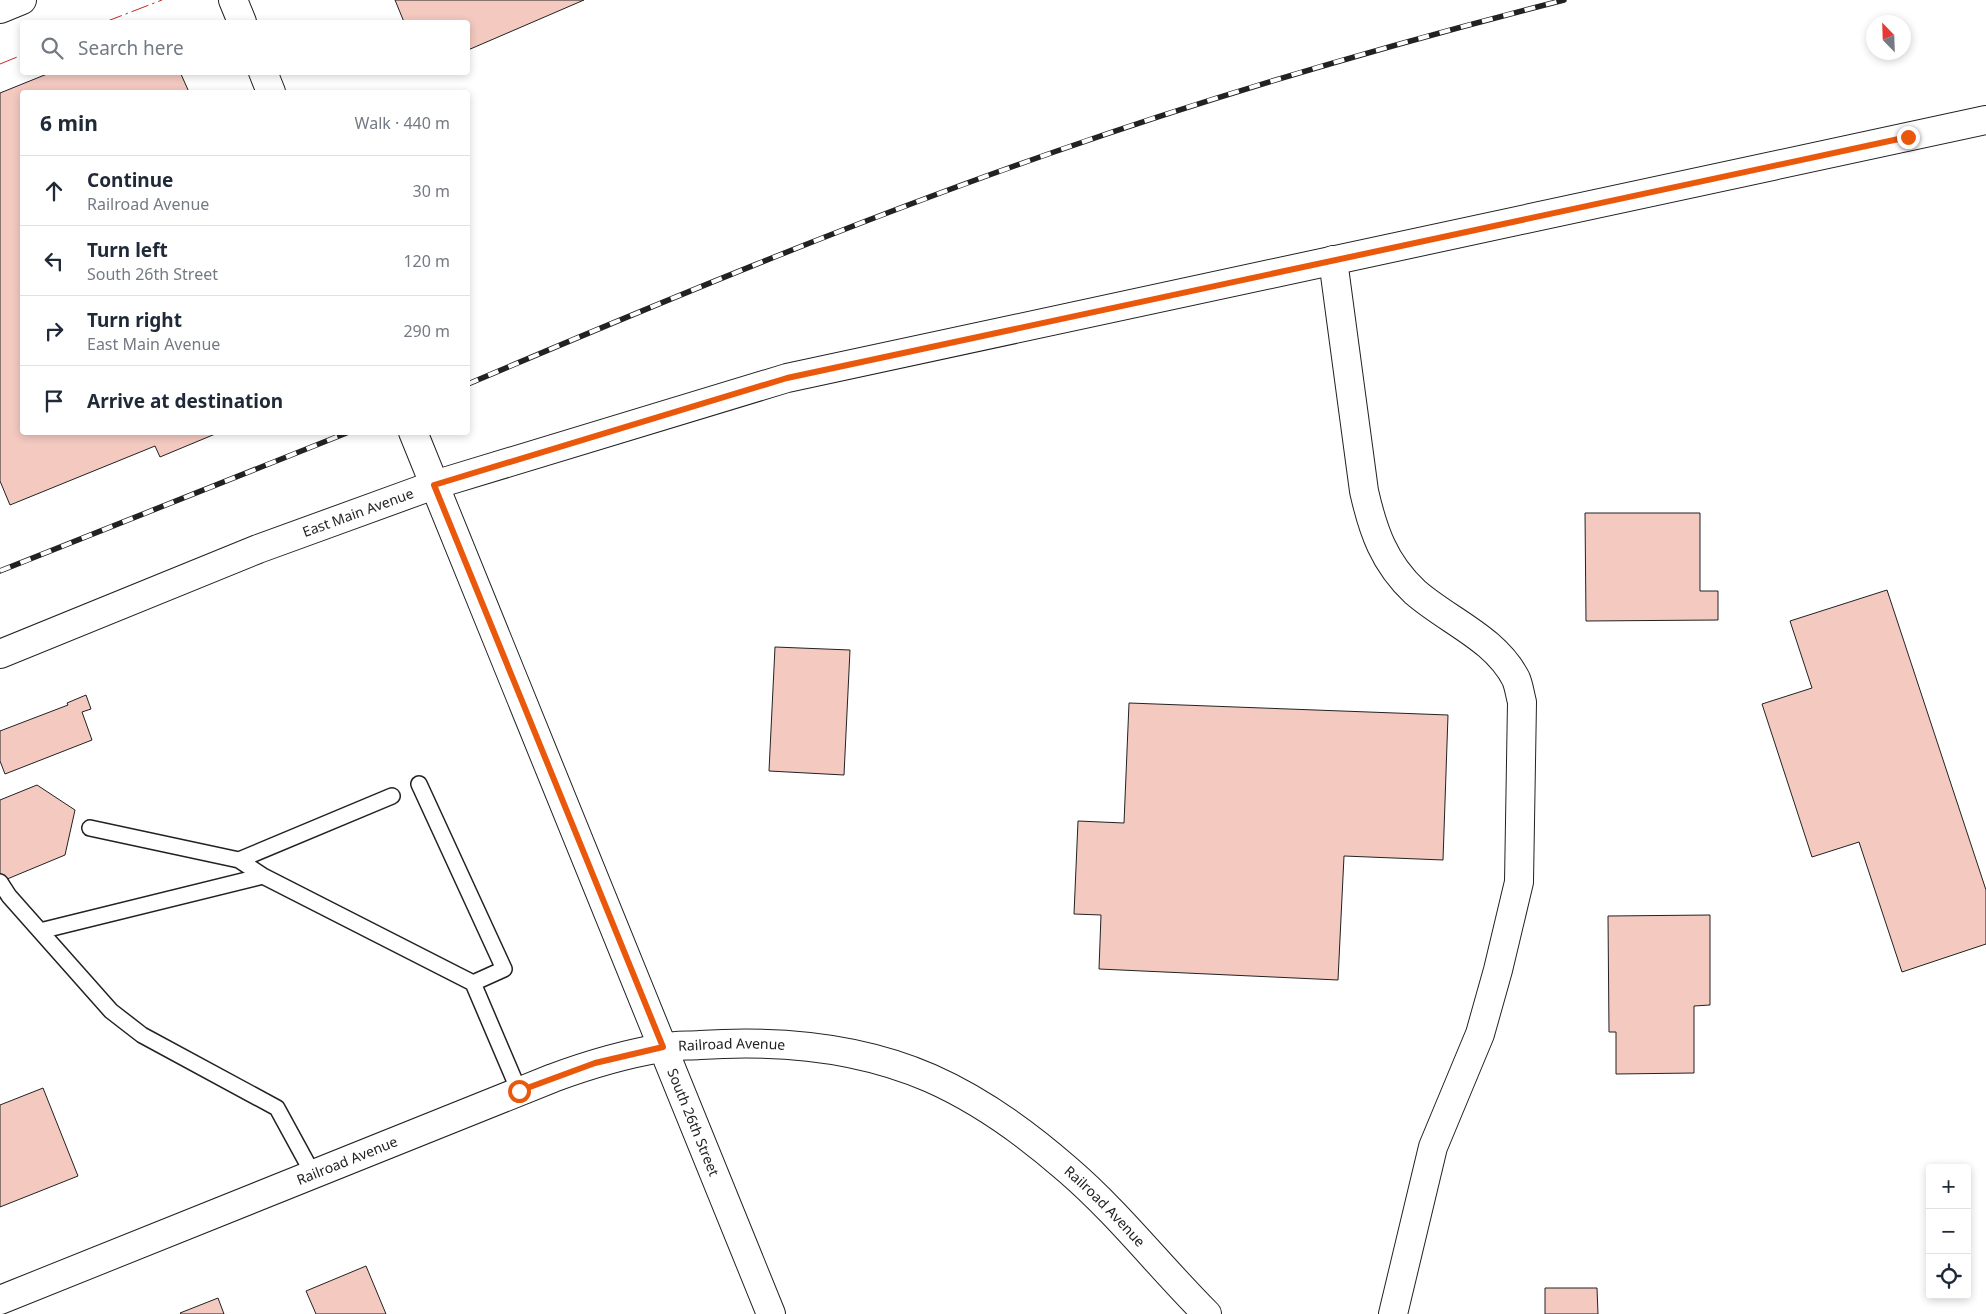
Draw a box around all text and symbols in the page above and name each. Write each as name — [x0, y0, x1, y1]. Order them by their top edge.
north arrow — [1866, 15, 1911, 60]
search box — [20, 20, 470, 75]
icon: search — [38, 34, 66, 62]
text: Search here — [78, 35, 184, 61]
text: 6 min — [40, 109, 98, 137]
text: Walk · 440 m — [355, 112, 450, 134]
route end — [1897, 126, 1920, 149]
text: Continue — [87, 167, 173, 193]
icon: ahead — [40, 177, 68, 205]
text: 30 m — [413, 180, 450, 202]
text: Railroad Avenue — [87, 193, 209, 215]
text: Turn left — [87, 237, 168, 263]
icon: left — [40, 247, 68, 275]
text: 120 m — [403, 250, 450, 272]
text: South 26th Street — [87, 263, 218, 285]
text: Turn right — [87, 307, 182, 333]
icon: right — [40, 317, 68, 345]
text: 290 m — [403, 320, 450, 342]
text: East Main Avenue — [87, 333, 220, 355]
icon: arrive — [40, 387, 68, 415]
text: Arrive at destination — [87, 388, 283, 414]
street label: East Main Avenue — [300, 483, 416, 541]
street label: Railroad Avenue — [678, 1034, 786, 1055]
street label: South 26th Street — [663, 1065, 724, 1179]
route start — [508, 1080, 531, 1103]
street label: Railroad Avenue — [294, 1131, 400, 1189]
street label: Railroad Avenue — [1061, 1161, 1150, 1251]
map controls — [1926, 1164, 1971, 1299]
button: + — [1926, 1164, 1971, 1209]
button: − — [1926, 1209, 1971, 1254]
button: locate — [1926, 1254, 1971, 1299]

